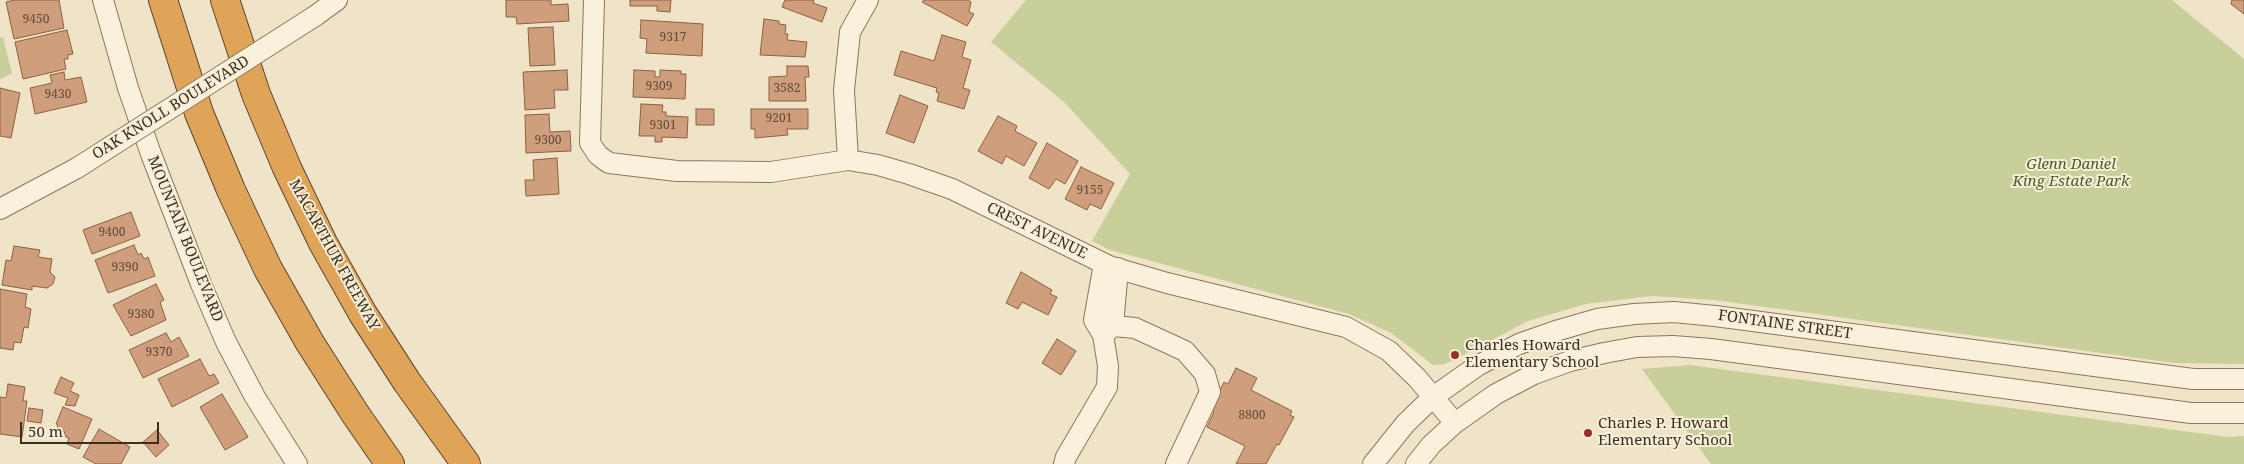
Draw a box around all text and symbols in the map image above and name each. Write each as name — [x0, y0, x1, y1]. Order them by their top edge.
house number: 9450 — [23, 13, 49, 27]
house number: 9317 — [660, 31, 686, 45]
street label: OAK KNOLL BOULEVARD — [89, 52, 253, 164]
house number: 9309 — [646, 80, 672, 94]
house number: 3582 — [774, 82, 800, 96]
house number: 9430 — [45, 88, 71, 102]
house number: 9201 — [766, 112, 792, 126]
house number: 9301 — [650, 119, 676, 133]
house number: 9300 — [535, 134, 561, 148]
street label: MOUNTAIN BOULEVARD — [143, 153, 227, 325]
park label: Glenn Daniel King Estate Park — [2012, 156, 2130, 191]
street label: MACARTHUR FREEWAY — [285, 176, 383, 334]
house number: 9155 — [1077, 184, 1103, 198]
street label: CREST AVENUE — [984, 199, 1090, 263]
house number: 9400 — [99, 226, 125, 240]
house number: 9390 — [112, 261, 138, 275]
street label: FONTAINE STREET — [1717, 307, 1853, 343]
house number: 9380 — [128, 308, 154, 322]
place label: Charles Howard Elementary School — [1465, 337, 1599, 372]
house number: 9370 — [146, 346, 172, 360]
marker: Charles Howard Elementary School — [1449, 349, 1461, 361]
house number: 8800 — [1239, 409, 1265, 423]
scale bar — [22, 412, 161, 444]
place label: Charles P. Howard Elementary School — [1598, 415, 1732, 450]
text: 50 m — [28, 421, 63, 441]
marker: Charles P. Howard Elementary School — [1582, 427, 1594, 439]

